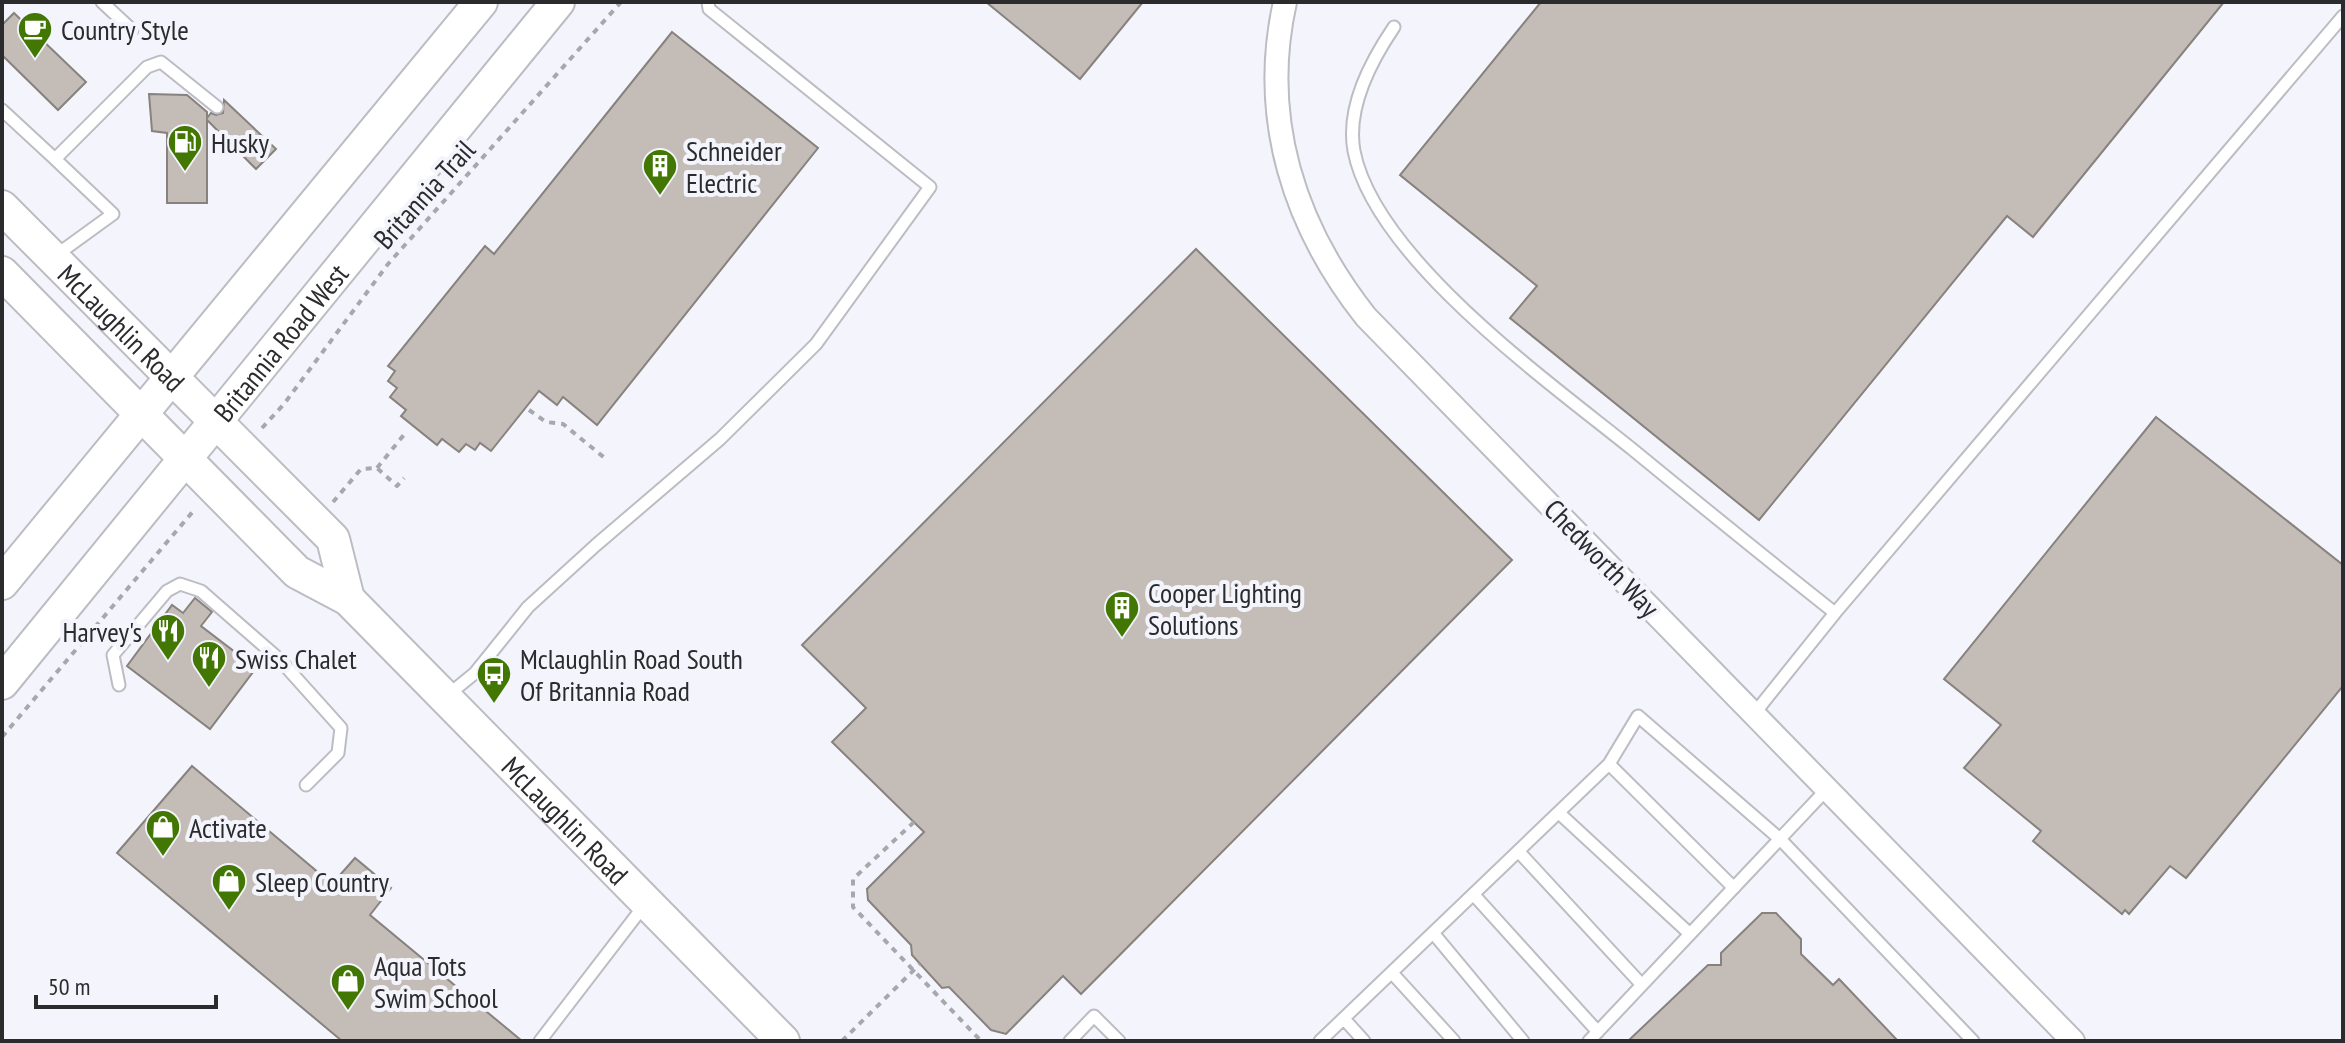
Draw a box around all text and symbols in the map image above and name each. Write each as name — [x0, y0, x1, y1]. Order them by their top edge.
cafe icon: Country Style — [16, 10, 54, 60]
place label: Country Style — [61, 11, 189, 48]
fuel station icon: Husky — [166, 123, 204, 173]
place label: Husky — [211, 124, 269, 161]
street label: Britannia Trail — [365, 131, 483, 256]
place label: Schneider Electric — [686, 132, 782, 201]
building icon: Schneider Electric — [641, 147, 679, 197]
street label: Britannia Road West — [205, 255, 356, 429]
street label: McLaughlin Road — [51, 256, 194, 399]
street label: Chedworth Way — [1536, 491, 1668, 625]
place label: Cooper Lighting Solutions — [1148, 574, 1302, 643]
building icon: Cooper Lighting Solutions — [1103, 589, 1141, 639]
restaurant icon: Harvey's — [149, 612, 187, 662]
place label: Harvey's — [63, 613, 142, 650]
restaurant icon: Swiss Chalet — [190, 639, 228, 689]
place label: Swiss Chalet — [235, 640, 357, 677]
place label: Mclaughlin Road South Of Britannia Road — [520, 640, 743, 709]
bus stop icon: Mclaughlin Road South Of Britannia Road — [475, 655, 513, 705]
street label: McLaughlin Road — [494, 748, 637, 892]
shop icon: Activate — [144, 808, 182, 858]
place label: Activate — [189, 809, 267, 846]
shop icon: Sleep Country — [210, 862, 248, 912]
place label: Sleep Country — [255, 863, 389, 900]
place label: Aqua Tots Swim School — [374, 947, 498, 1016]
scale bar — [36, 959, 216, 1009]
shop icon: Aqua Tots Swim School — [329, 962, 367, 1012]
text: 50 m — [48, 971, 90, 1002]

